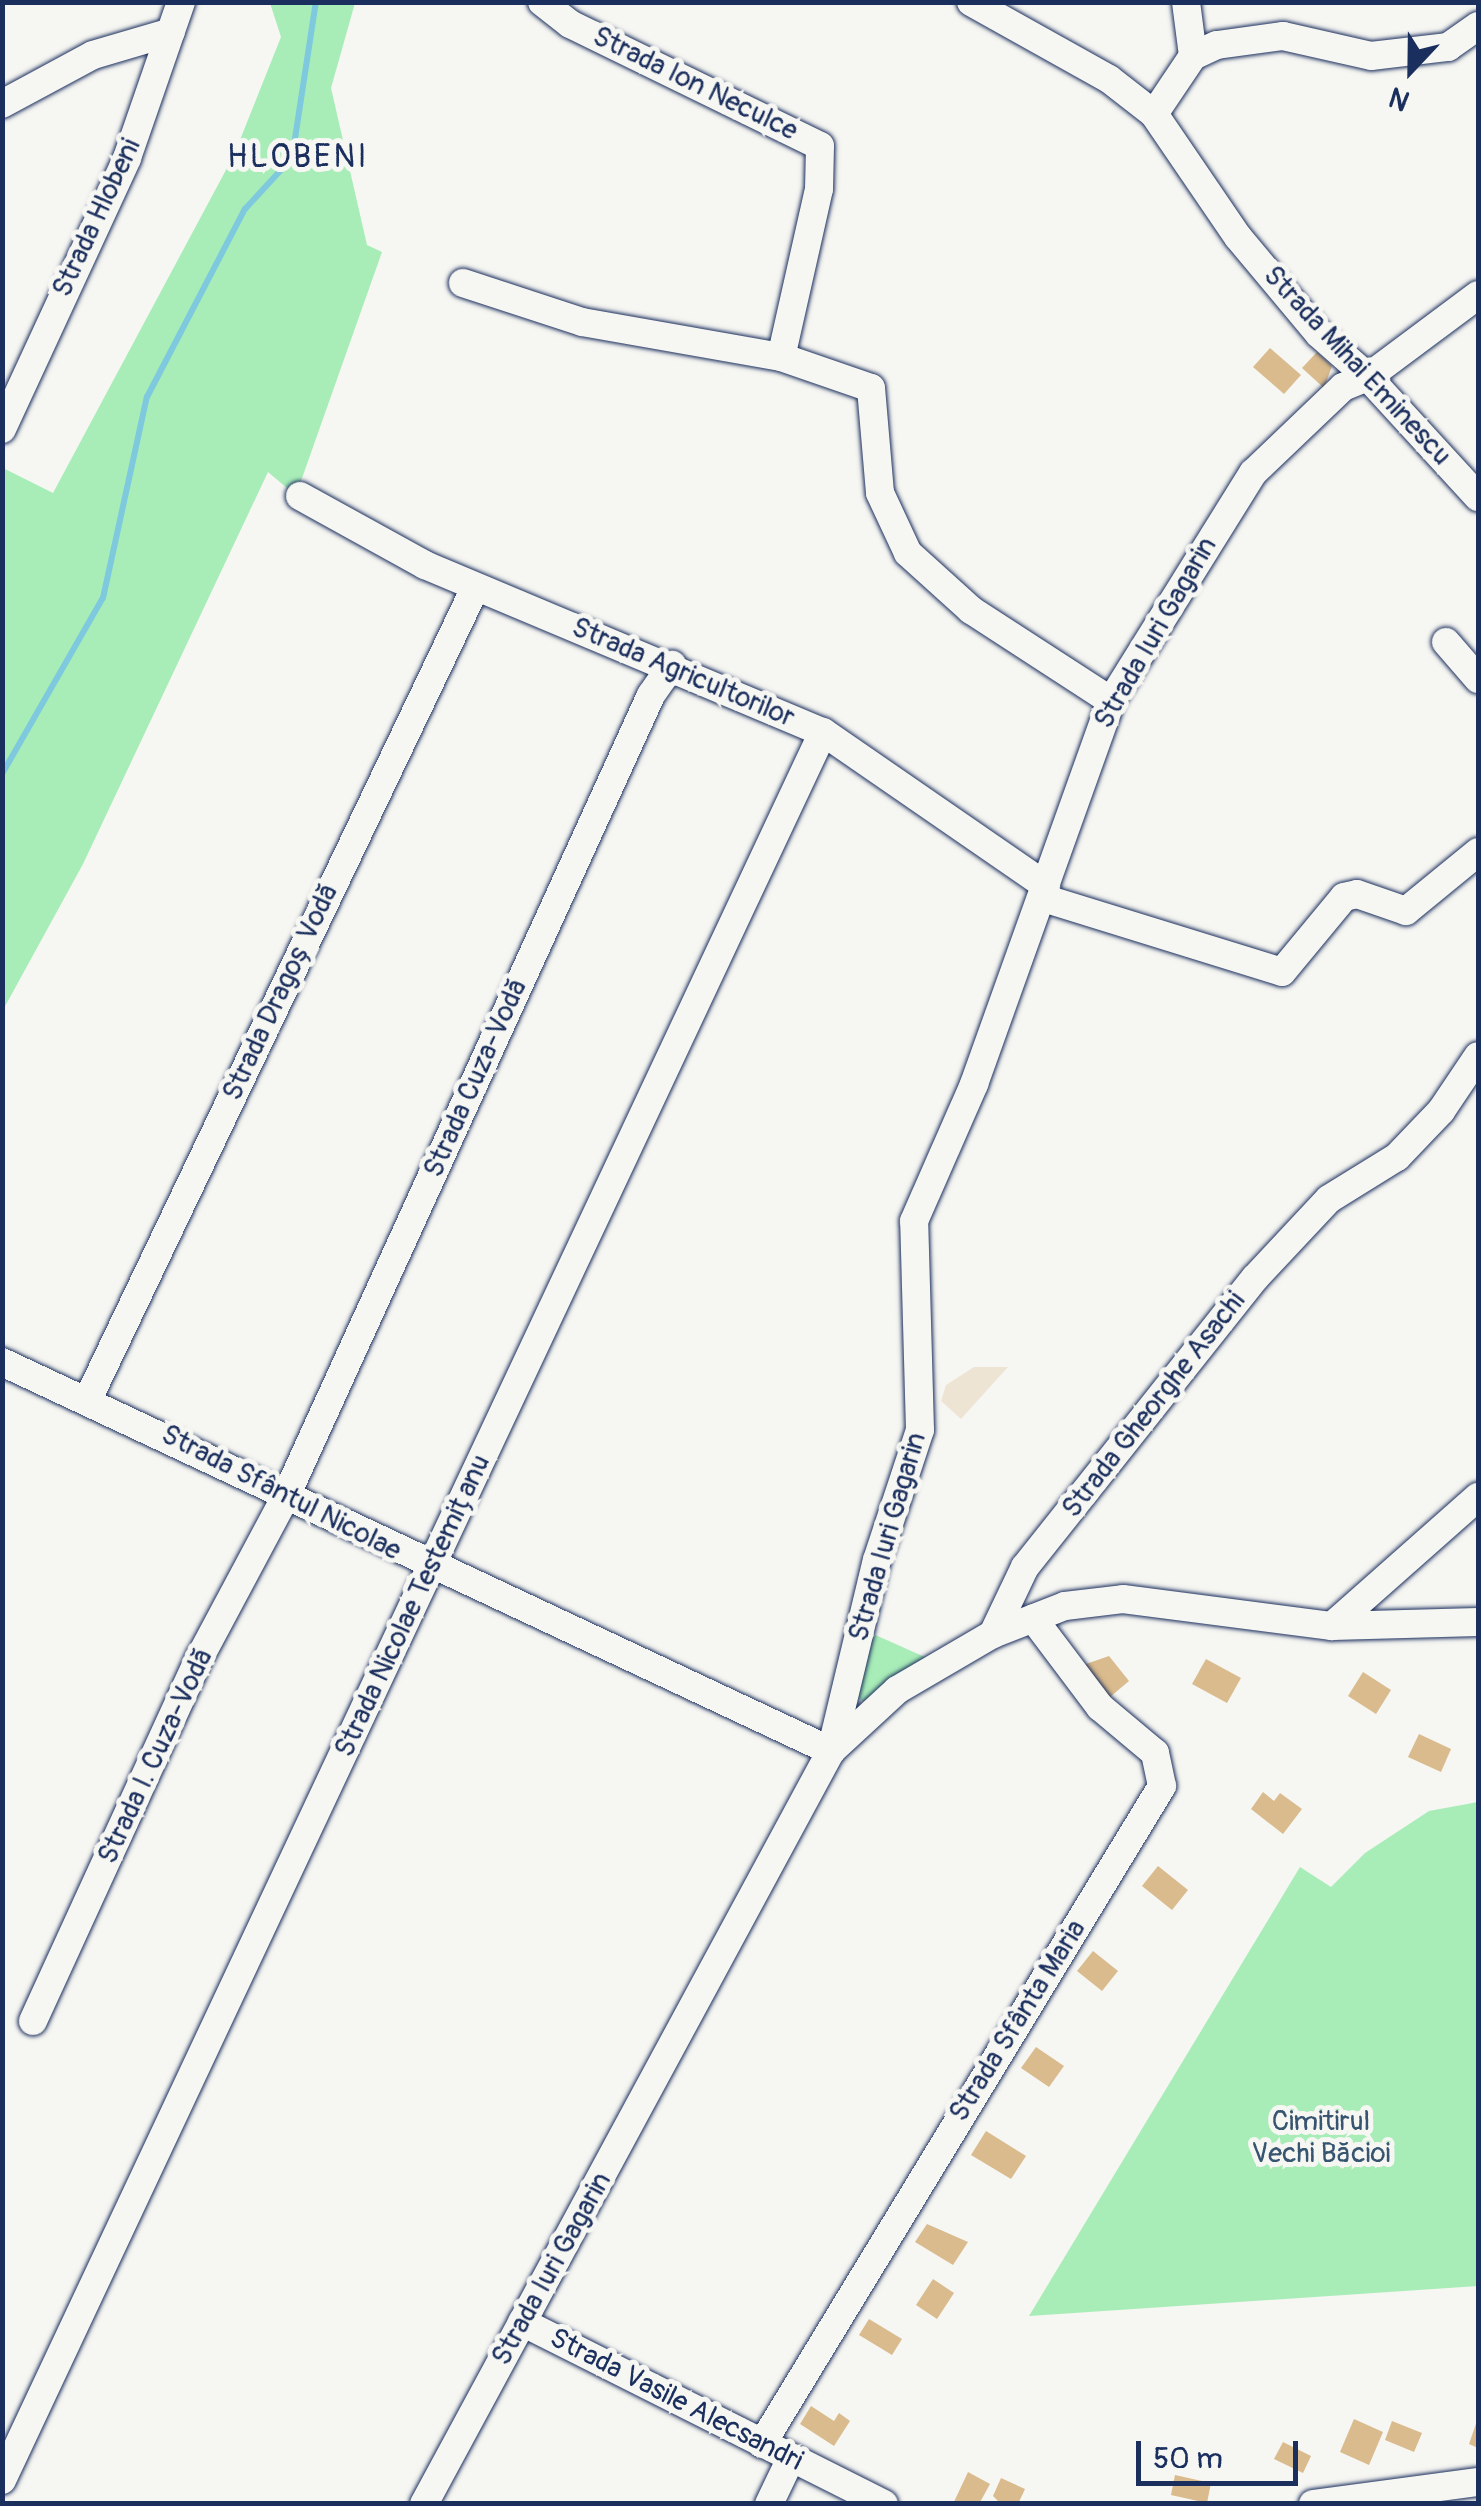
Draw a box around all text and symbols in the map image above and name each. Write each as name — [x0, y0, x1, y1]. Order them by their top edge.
street label: Strada Ion Neculce — [587, 20, 803, 148]
north arrow — [1361, 20, 1461, 120]
text: N — [1384, 79, 1415, 118]
street label: Strada Hlobeni — [46, 134, 148, 302]
district label: HLOBENI — [227, 138, 369, 176]
street label: Strada Mihai Eminescu — [1256, 259, 1458, 473]
street label: Strada Iuri Gagarin — [1088, 531, 1224, 735]
street label: Strada Agricultorilor — [567, 611, 799, 735]
street label: Strada Dragoș Vodă — [216, 878, 346, 1106]
street label: Strada Cuza-Vodă — [417, 973, 535, 1183]
street label: Strada Gheorghe Asachi — [1055, 1285, 1253, 1525]
street label: Strada Sfântul Nicolae — [156, 1418, 406, 1568]
street label: Strada Iuri Gagarin — [842, 1429, 934, 1645]
street label: Strada Nicolae Testemițanu — [328, 1449, 498, 1763]
street label: Strada I. Cuza-Vodă — [91, 1643, 221, 1869]
street label: Strada Sfânta Maria — [942, 1914, 1094, 2128]
park label: Cimitirul Vechi Băcioi — [1252, 2105, 1390, 2171]
street label: Strada Iuri Gagarin — [485, 2167, 619, 2371]
street label: Strada Vasile Alecsandri — [544, 2322, 808, 2478]
scale bar — [1141, 2421, 1304, 2483]
text: 50 m — [1153, 2440, 1223, 2477]

